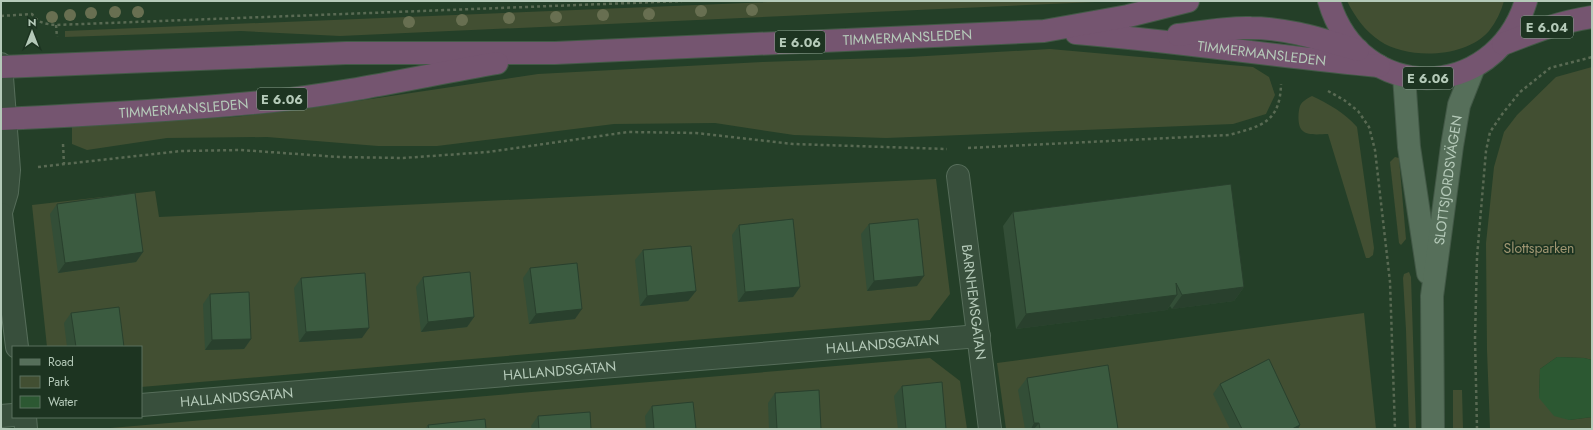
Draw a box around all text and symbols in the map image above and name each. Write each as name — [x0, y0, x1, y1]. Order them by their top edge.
north arrow — [12, 12, 52, 52]
text: N — [28, 14, 36, 30]
road number: E 6.04 — [1521, 16, 1573, 38]
street label: TIMMERMANSLEDEN — [842, 24, 972, 50]
road number: E 6.06 — [775, 31, 825, 53]
street label: TIMMERMANSLEDEN — [1196, 36, 1327, 71]
road number: E 6.06 — [1403, 67, 1453, 89]
road number: E 6.06 — [257, 88, 307, 110]
street label: TIMMERMANSLEDEN — [118, 93, 249, 123]
street label: SLOTTSJORDSVÄGEN — [1429, 114, 1467, 246]
park label: Slottsparken — [1504, 238, 1574, 258]
street label: BARNHEMSGATAN — [957, 243, 991, 361]
street label: HALLANDSGATAN — [825, 329, 940, 359]
legend — [12, 346, 142, 418]
text: Road — [48, 353, 74, 371]
street label: HALLANDSGATAN — [502, 356, 617, 385]
text: Park — [48, 373, 70, 391]
street label: HALLANDSGATAN — [179, 382, 294, 412]
text: Water — [48, 393, 79, 411]

